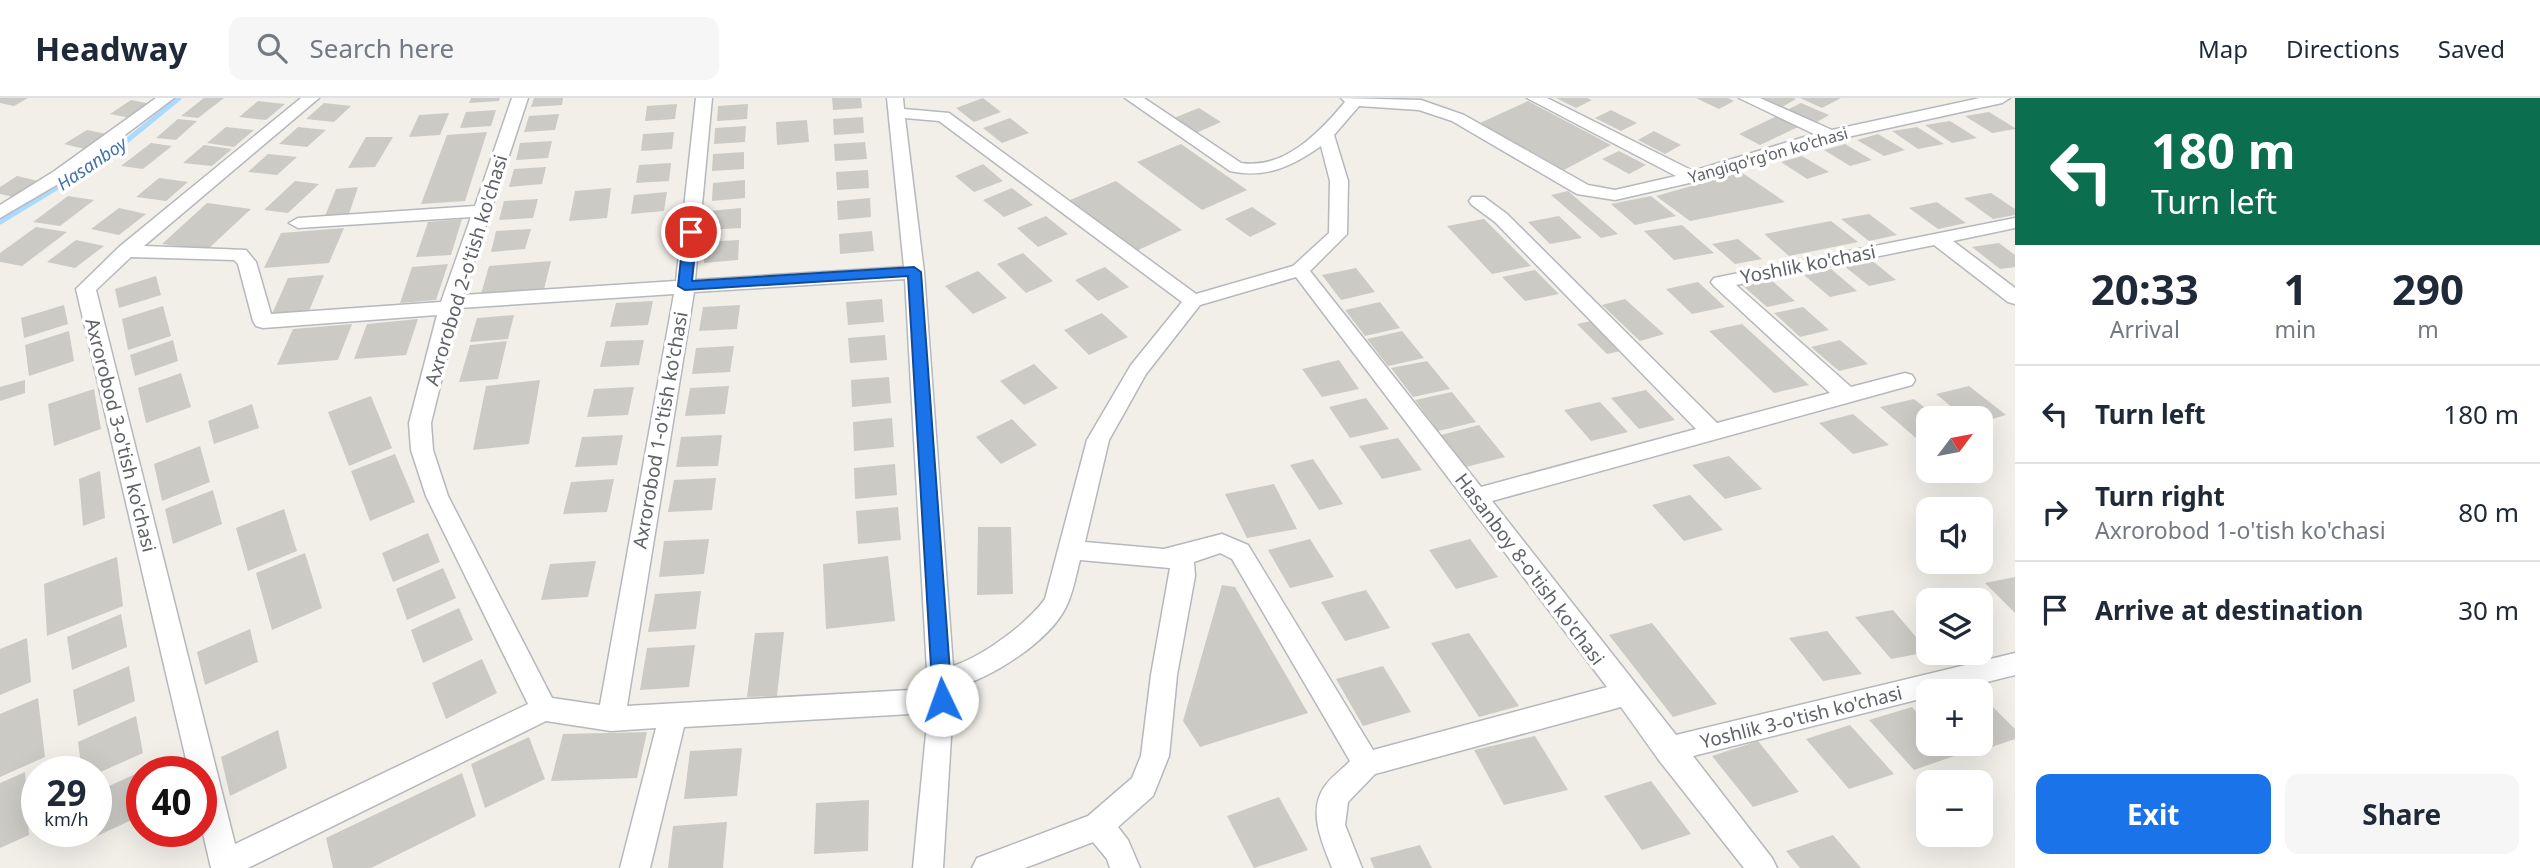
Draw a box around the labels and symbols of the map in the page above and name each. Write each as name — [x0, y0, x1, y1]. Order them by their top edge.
street label: Yangiqo'rg'on ko'chasi — [1686, 122, 1850, 188]
water label: Hasanboy — [52, 130, 132, 195]
street label: Axrorobod 2-o'tish ko'chasi — [418, 151, 514, 389]
pin — [661, 202, 721, 262]
street label: Yoshlik ko'chasi — [1738, 238, 1878, 290]
street label: Axrorobod 1-o'tish ko'chasi — [626, 309, 694, 551]
street label: Axrorobod 3-o'tish ko'chasi — [79, 315, 163, 555]
north arrow — [1916, 406, 1993, 483]
street label: Hasanboy 8-o'tish ko'chasi — [1449, 468, 1611, 670]
position arrow — [905, 663, 979, 737]
street label: Yoshlik 3-o'tish ko'chasi — [1697, 679, 1905, 755]
speed limit sign: 40 — [126, 756, 217, 847]

